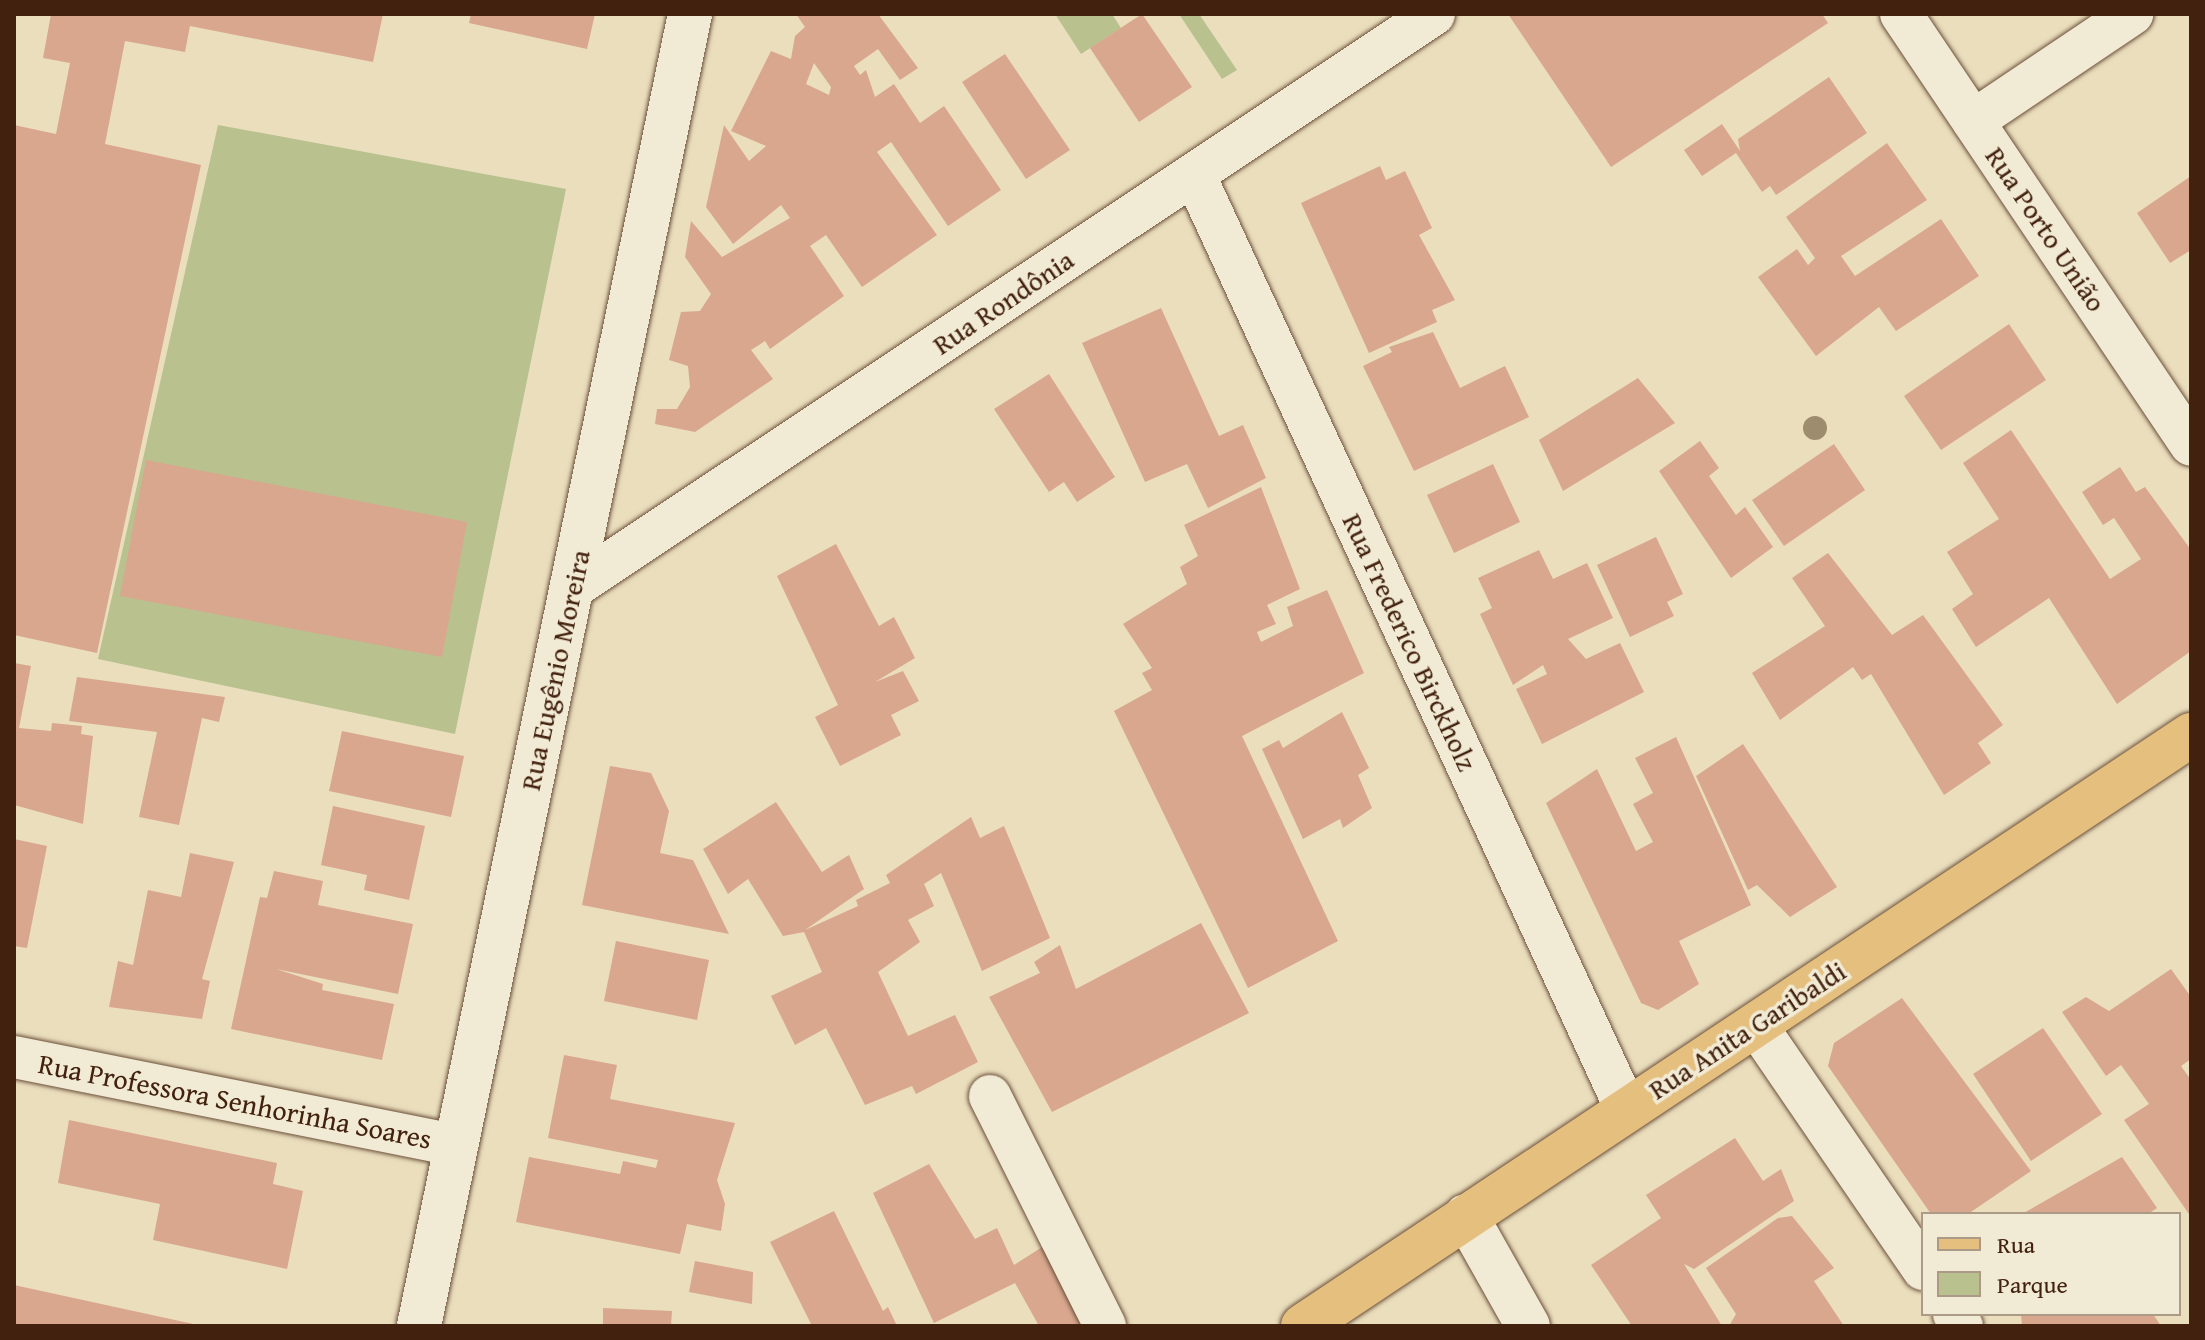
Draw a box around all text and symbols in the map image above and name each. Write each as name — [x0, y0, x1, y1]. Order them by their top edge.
street label: Rua Porto União — [1979, 140, 2113, 318]
street label: Rua Rondônia — [926, 243, 1080, 361]
street label: Rua Frederico Birckholz — [1336, 508, 1484, 776]
street label: Rua Eugênio Moreira — [513, 547, 597, 793]
street label: Rua Anita Garibaldi — [1642, 954, 1852, 1106]
street label: Rua Professora Senhorinha Soares — [36, 1046, 434, 1156]
legend — [1921, 1212, 2181, 1316]
text: Rua — [1997, 1227, 2035, 1262]
text: Parque — [1997, 1267, 2068, 1302]

